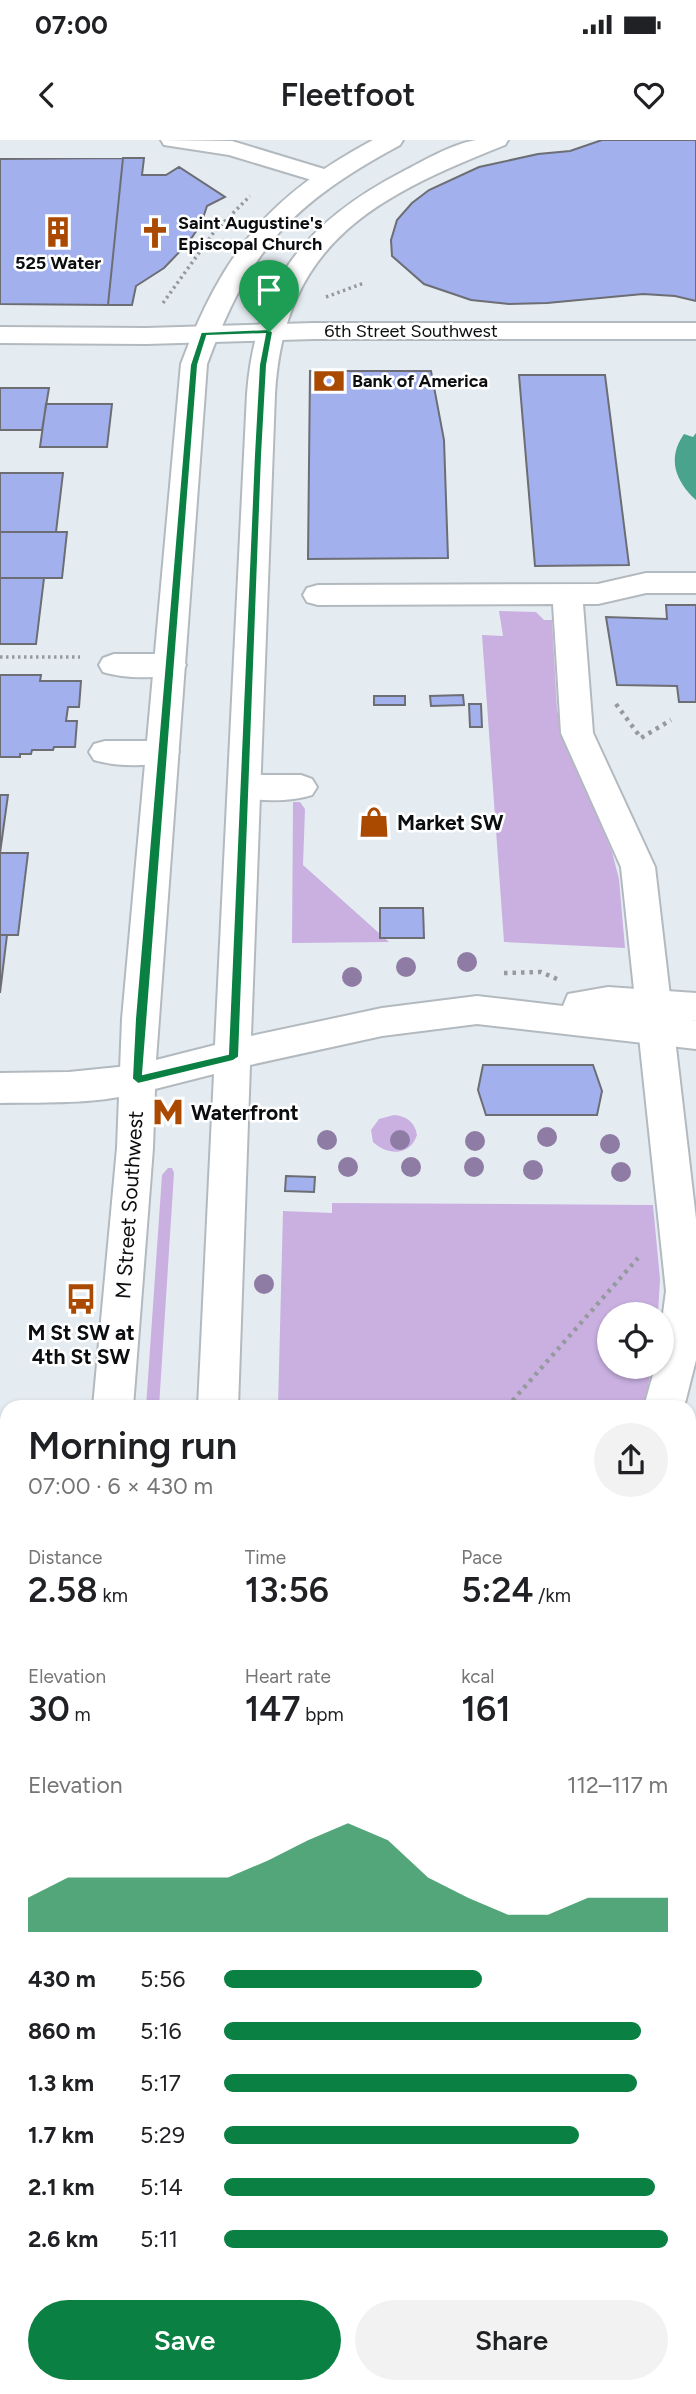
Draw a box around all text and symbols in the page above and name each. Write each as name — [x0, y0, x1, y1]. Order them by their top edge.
text: 07:00 — [35, 9, 108, 41]
icon: back — [28, 76, 66, 114]
text: Fleetfoot — [281, 76, 415, 114]
icon: heart — [630, 76, 668, 114]
place label: Saint Augustine's Episcopal Church — [178, 212, 323, 255]
building icon: 525 Water — [41, 215, 75, 249]
church icon: Saint Augustine's Episcopal Church — [138, 216, 172, 250]
place label: 525 Water — [15, 252, 101, 274]
pin — [239, 260, 299, 332]
icon: arrive — [250, 271, 288, 309]
street label: 6th Street Southwest — [324, 320, 498, 342]
bank icon: Bank of America — [312, 364, 346, 398]
place label: Bank of America — [352, 370, 488, 392]
shop icon: Market SW — [357, 805, 391, 839]
place label: Market SW — [397, 810, 504, 835]
metro station icon: Waterfront — [151, 1095, 185, 1129]
place label: Waterfront — [191, 1100, 299, 1125]
street label: M Street Southwest — [110, 1110, 148, 1300]
bus stop icon: M St SW at 4th St SW — [64, 1282, 98, 1316]
map controls — [597, 1302, 674, 1379]
button: locate — [597, 1302, 674, 1379]
place label: M St SW at 4th St SW — [27, 1320, 135, 1369]
text: Morning run — [28, 1423, 237, 1469]
button: share — [594, 1423, 668, 1497]
text: 07:00 · 6 × 430 m — [28, 1472, 213, 1500]
text: Distance — [28, 1546, 102, 1569]
text: Time — [245, 1546, 286, 1569]
text: Pace — [461, 1546, 502, 1569]
text: 2.58 — [28, 1569, 98, 1611]
text: 13:56 — [245, 1569, 329, 1611]
text: 5:24 — [461, 1569, 533, 1611]
text: km — [98, 1584, 128, 1607]
text: /km — [533, 1584, 571, 1607]
text: Elevation — [28, 1665, 106, 1688]
text: Heart rate — [245, 1665, 331, 1688]
text: kcal — [461, 1665, 495, 1688]
text: 30 — [28, 1688, 70, 1730]
text: 147 — [245, 1688, 300, 1730]
text: 161 — [461, 1688, 511, 1730]
text: m — [70, 1703, 91, 1726]
text: bpm — [300, 1703, 344, 1726]
text: Elevation — [28, 1771, 123, 1799]
text: 112–117 m — [567, 1771, 668, 1799]
text: 430 m — [28, 1965, 96, 1993]
text: 5:56 — [140, 1965, 185, 1993]
text: 860 m — [28, 2017, 96, 2045]
text: 5:16 — [140, 2017, 182, 2045]
text: 1.3 km — [28, 2069, 94, 2097]
text: 5:17 — [140, 2069, 181, 2097]
text: 1.7 km — [28, 2121, 94, 2149]
text: 5:29 — [140, 2121, 185, 2149]
text: 2.1 km — [28, 2173, 95, 2201]
text: 5:14 — [140, 2173, 183, 2201]
text: 2.6 km — [28, 2225, 98, 2253]
text: 5:11 — [140, 2225, 178, 2253]
button: Save — [28, 2300, 341, 2380]
button: Share — [355, 2300, 668, 2380]

